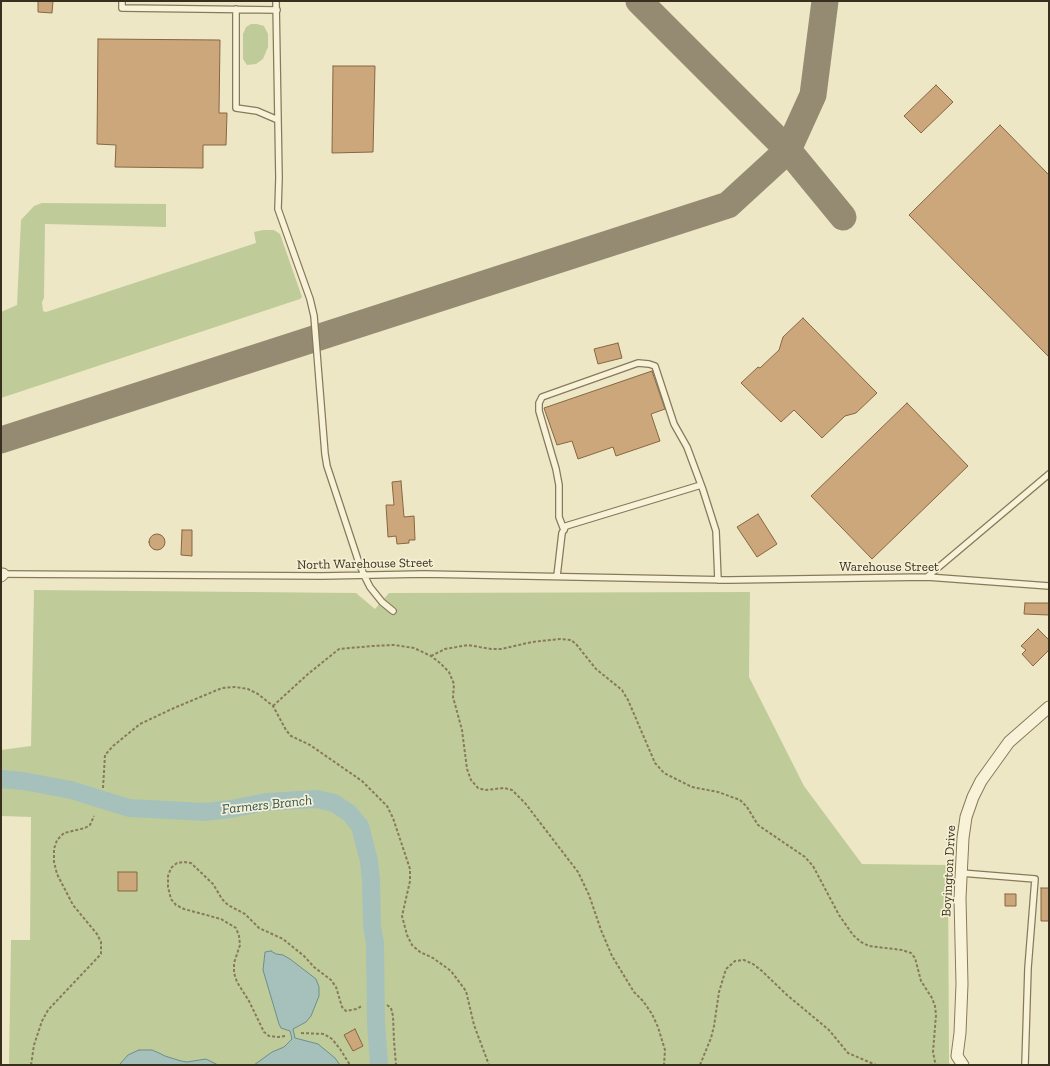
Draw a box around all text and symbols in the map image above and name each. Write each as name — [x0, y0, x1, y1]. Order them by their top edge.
street label: North Warehouse Street — [297, 555, 433, 573]
street label: Warehouse Street — [839, 559, 939, 575]
water label: Farmers Branch — [221, 792, 313, 818]
street label: Boyington Drive — [939, 825, 959, 917]

